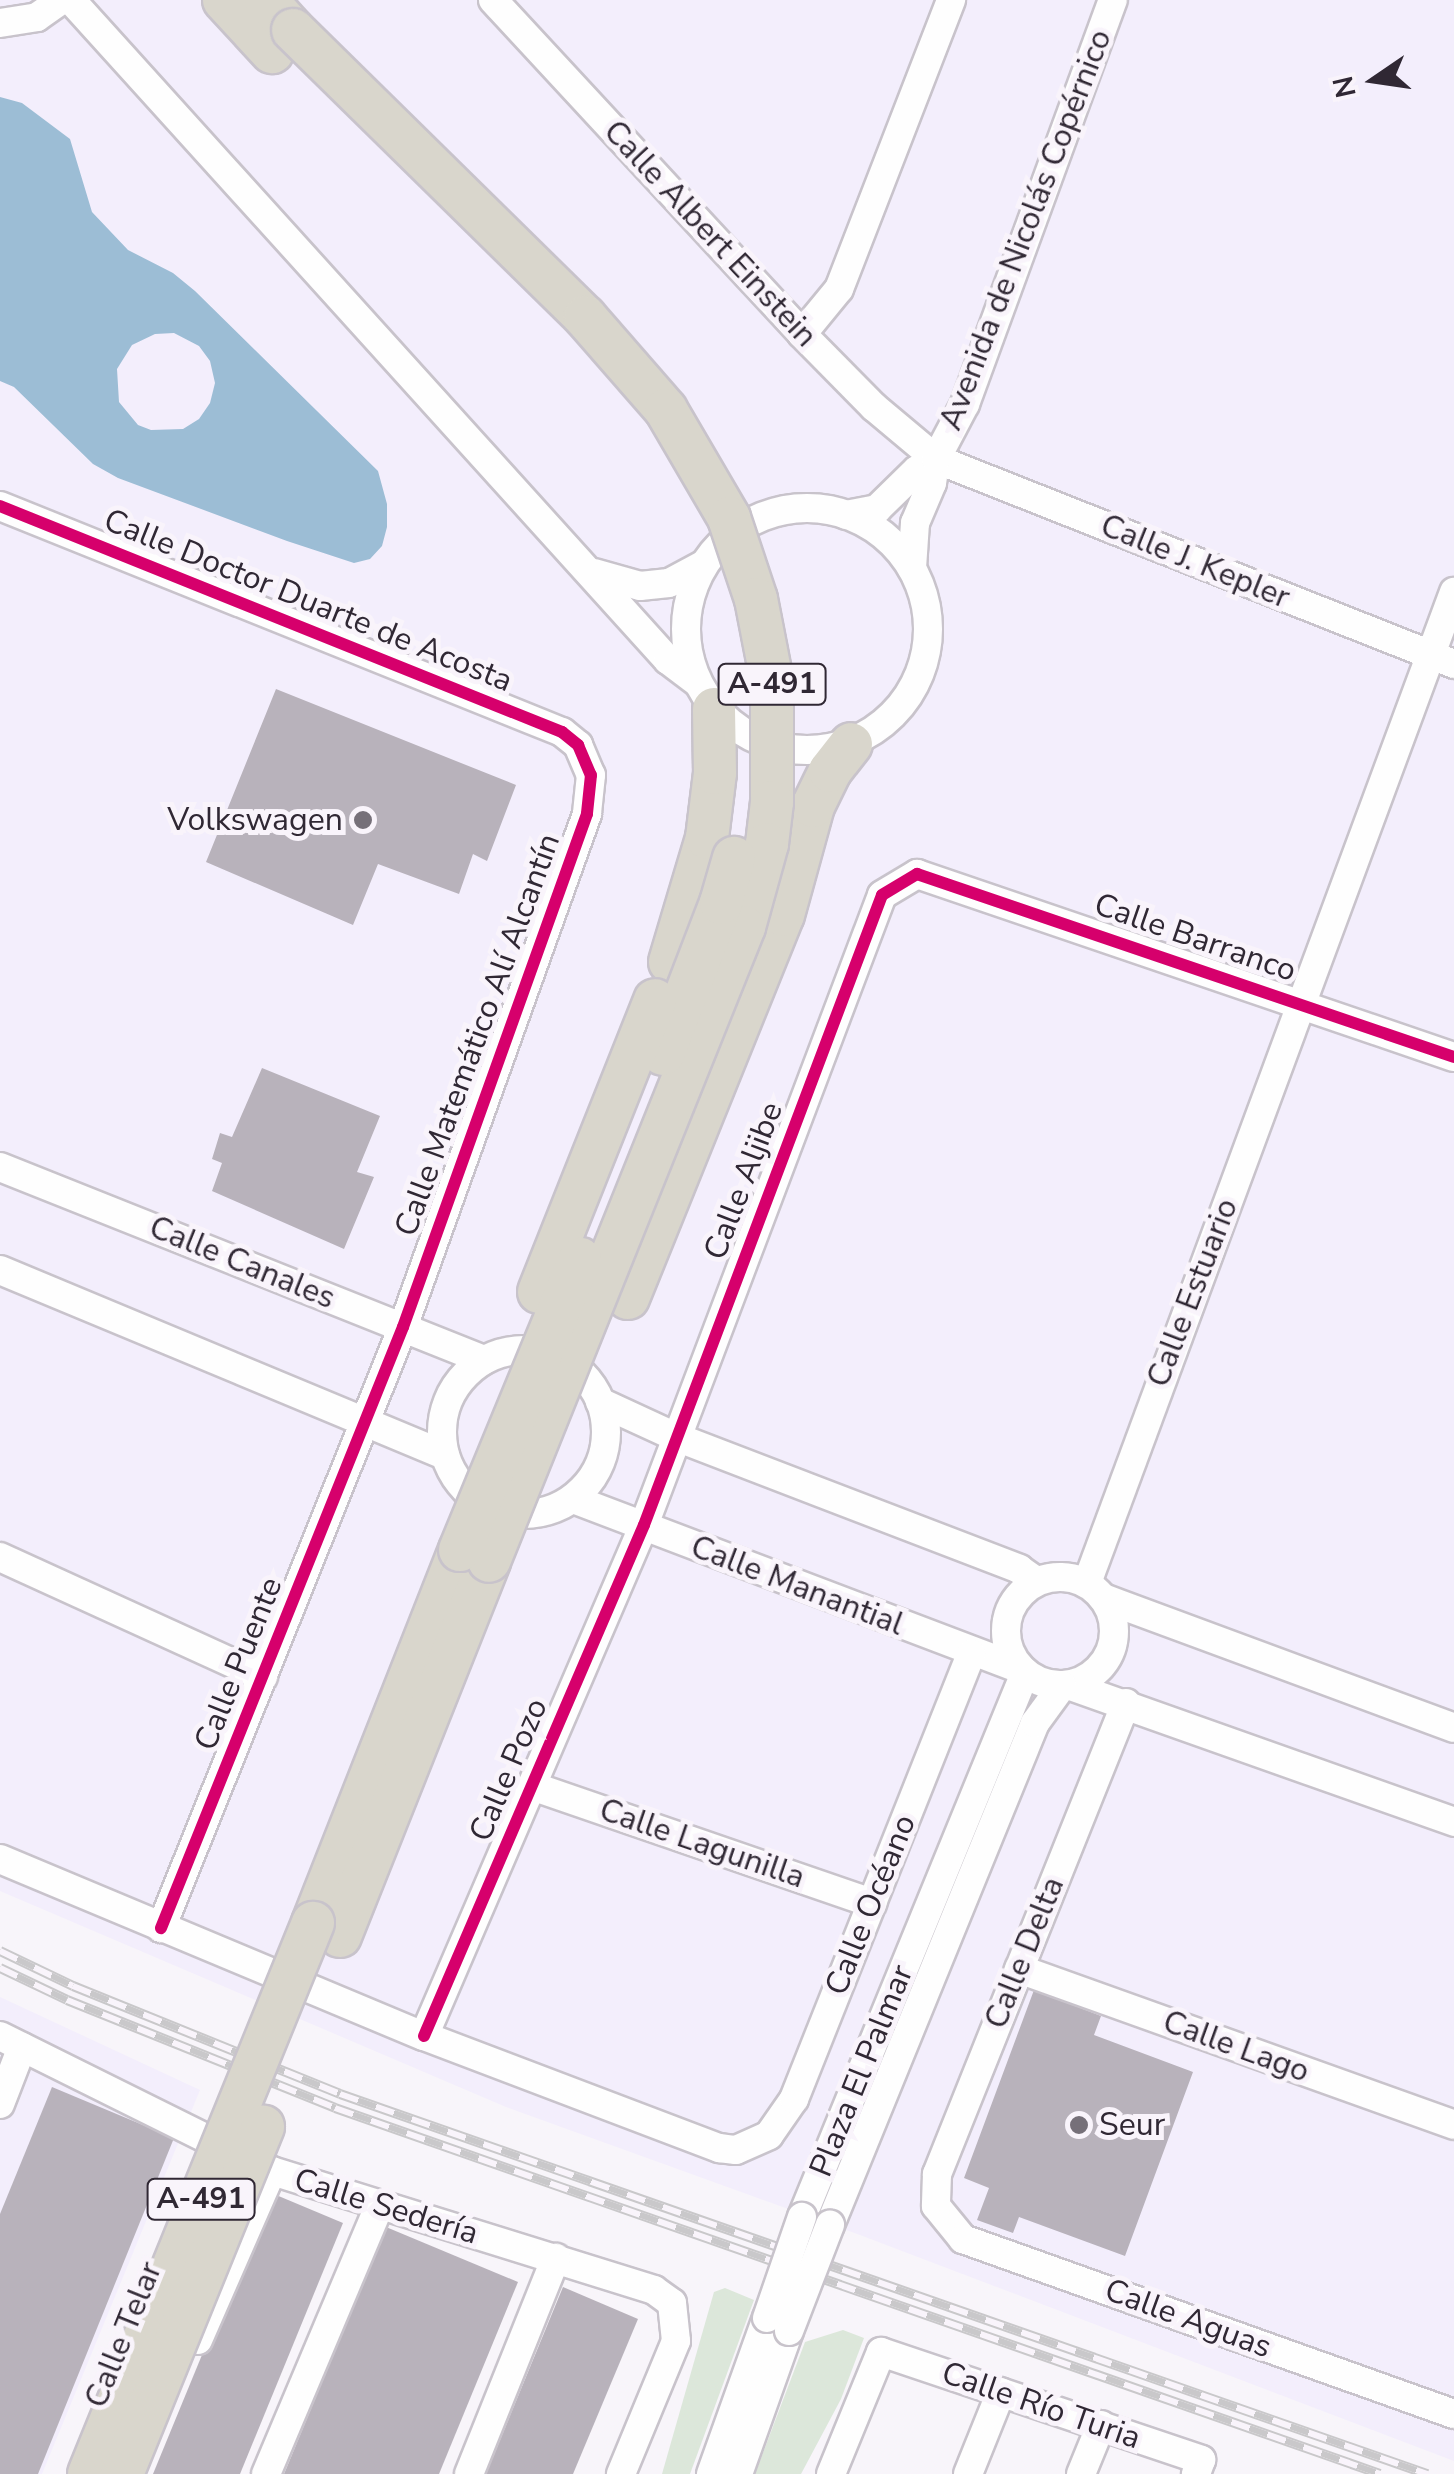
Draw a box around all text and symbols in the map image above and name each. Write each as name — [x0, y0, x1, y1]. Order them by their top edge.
street label: Avenida de Nicolás Copérnico — [932, 24, 1120, 436]
north arrow — [1324, 30, 1424, 130]
text: N — [1324, 72, 1366, 101]
street label: Calle Albert Einstein — [595, 113, 825, 355]
street label: Calle Doctor Duarte de Acosta — [98, 501, 518, 701]
street label: Calle J. Kepler — [1095, 507, 1295, 617]
road number: A-491 — [717, 659, 827, 709]
place label: Volkswagen — [167, 801, 343, 839]
marker: Volkswagen — [352, 809, 374, 831]
street label: Calle Matemático Alí Alcantín — [387, 828, 569, 1242]
street label: Calle Barranco — [1089, 886, 1301, 990]
street label: Calle Aljibe — [696, 1097, 792, 1265]
street label: Calle Estuario — [1140, 1193, 1246, 1393]
street label: Calle Canales — [144, 1208, 340, 1318]
street label: Calle Manantial — [685, 1528, 909, 1644]
street label: Calle Puente — [187, 1572, 291, 1756]
street label: Calle Pozo — [462, 1693, 556, 1847]
street label: Calle Lagunilla — [594, 1791, 810, 1897]
street label: Calle Océano — [817, 1809, 925, 2001]
street label: Calle Delta — [977, 1872, 1073, 2034]
street label: Plaza El Palmar — [802, 1960, 922, 2182]
street label: Calle Lago — [1158, 2003, 1314, 2091]
place label: Seur — [1099, 2106, 1165, 2144]
marker: Seur — [1068, 2114, 1090, 2136]
street label: Calle Sedería — [289, 2161, 483, 2253]
road number: A-491 — [146, 2174, 256, 2224]
street label: Calle Telar — [77, 2257, 171, 2413]
street label: Calle Aguas — [1100, 2271, 1276, 2367]
street label: Calle Río Turia — [937, 2354, 1145, 2458]

